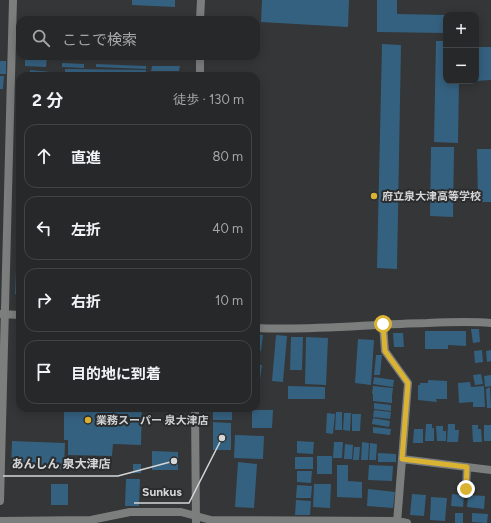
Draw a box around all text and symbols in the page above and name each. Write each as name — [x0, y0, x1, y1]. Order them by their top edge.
map controls — [443, 12, 479, 84]
button: + — [443, 12, 479, 48]
search box — [16, 16, 260, 60]
icon: search — [30, 27, 52, 49]
text: ここで検索 — [62, 31, 137, 49]
button: − — [443, 48, 479, 84]
text: 2 分 — [32, 90, 63, 110]
text: 徒歩 · 130 m — [173, 92, 244, 107]
icon: ahead — [33, 145, 55, 167]
text: 直進 — [71, 149, 101, 167]
text: 80 m — [212, 149, 243, 164]
place label: 府立泉大津高等学校 — [382, 190, 481, 203]
marker: 府立泉大津高等学校 — [369, 191, 379, 201]
icon: left — [33, 217, 55, 239]
text: 左折 — [71, 221, 101, 239]
text: 40 m — [212, 221, 243, 236]
icon: right — [33, 289, 55, 311]
text: 右折 — [71, 293, 101, 311]
text: 10 m — [215, 293, 243, 308]
route start — [374, 315, 392, 333]
icon: arrive — [33, 361, 55, 383]
text: 目的地に到着 — [71, 365, 161, 383]
place label: 業務スーパー 泉大津店 — [96, 414, 209, 427]
marker: 業務スーパー 泉大津店 — [83, 415, 93, 425]
callout: あんしん 泉大津店 — [3, 452, 118, 476]
text: あんしん 泉大津店 — [12, 457, 110, 471]
callout: Sunkus — [134, 479, 189, 503]
route end — [457, 480, 475, 498]
text: Sunkus — [142, 485, 182, 499]

